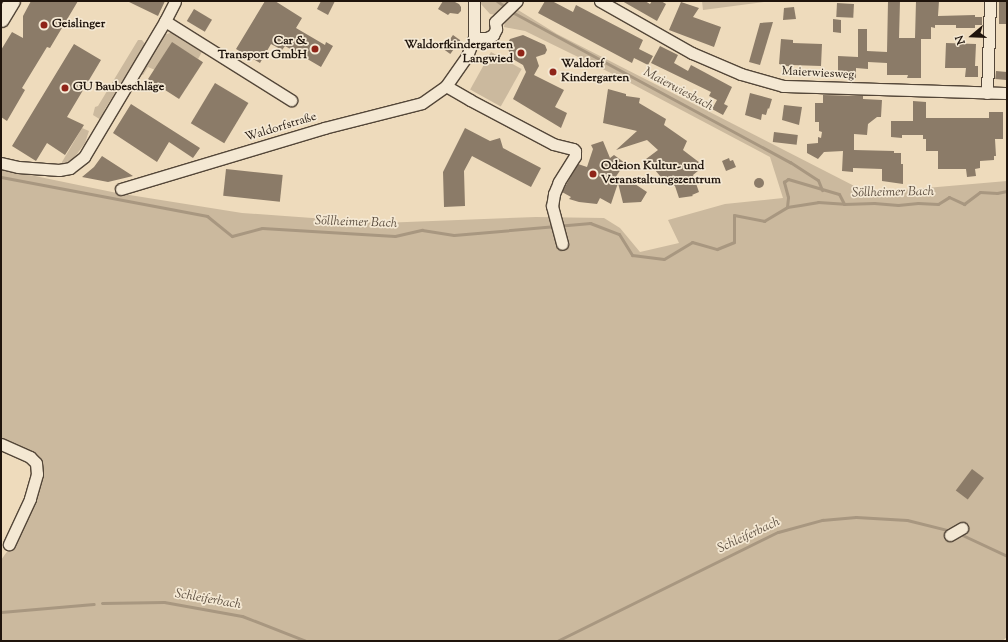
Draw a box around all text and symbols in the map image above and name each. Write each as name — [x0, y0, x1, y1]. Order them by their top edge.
north arrow — [952, 16, 992, 56]
place label: Geislinger — [52, 18, 105, 32]
marker: Geislinger — [39, 20, 49, 30]
text: N — [952, 33, 970, 47]
place label: Car & Transport GmbH — [218, 35, 307, 63]
place label: Waldorfkindergarten Langwied — [404, 39, 513, 67]
marker: Car & Transport GmbH — [310, 44, 320, 54]
marker: Waldorfkindergarten Langwied — [516, 48, 526, 58]
place label: Waldorf Kindergarten — [561, 58, 629, 86]
water label: Maierwiesbach — [640, 65, 716, 115]
street label: Maierwiesweg — [781, 65, 855, 83]
marker: Waldorf Kindergarten — [548, 67, 558, 77]
place label: GU Baubeschläge — [73, 81, 164, 95]
marker: GU Baubeschläge — [60, 83, 70, 93]
street label: Waldorfstraße — [244, 110, 318, 146]
place label: Odeion Kultur- und Veranstaltungszentrum — [601, 160, 721, 188]
marker: Odeion Kultur- und Veranstaltungszentrum — [588, 169, 598, 179]
water label: Söllheimer Bach — [852, 184, 934, 202]
water label: Söllheimer Bach — [315, 214, 397, 232]
water label: Schleiferbach — [715, 515, 783, 557]
water label: Schleiferbach — [174, 587, 242, 613]

